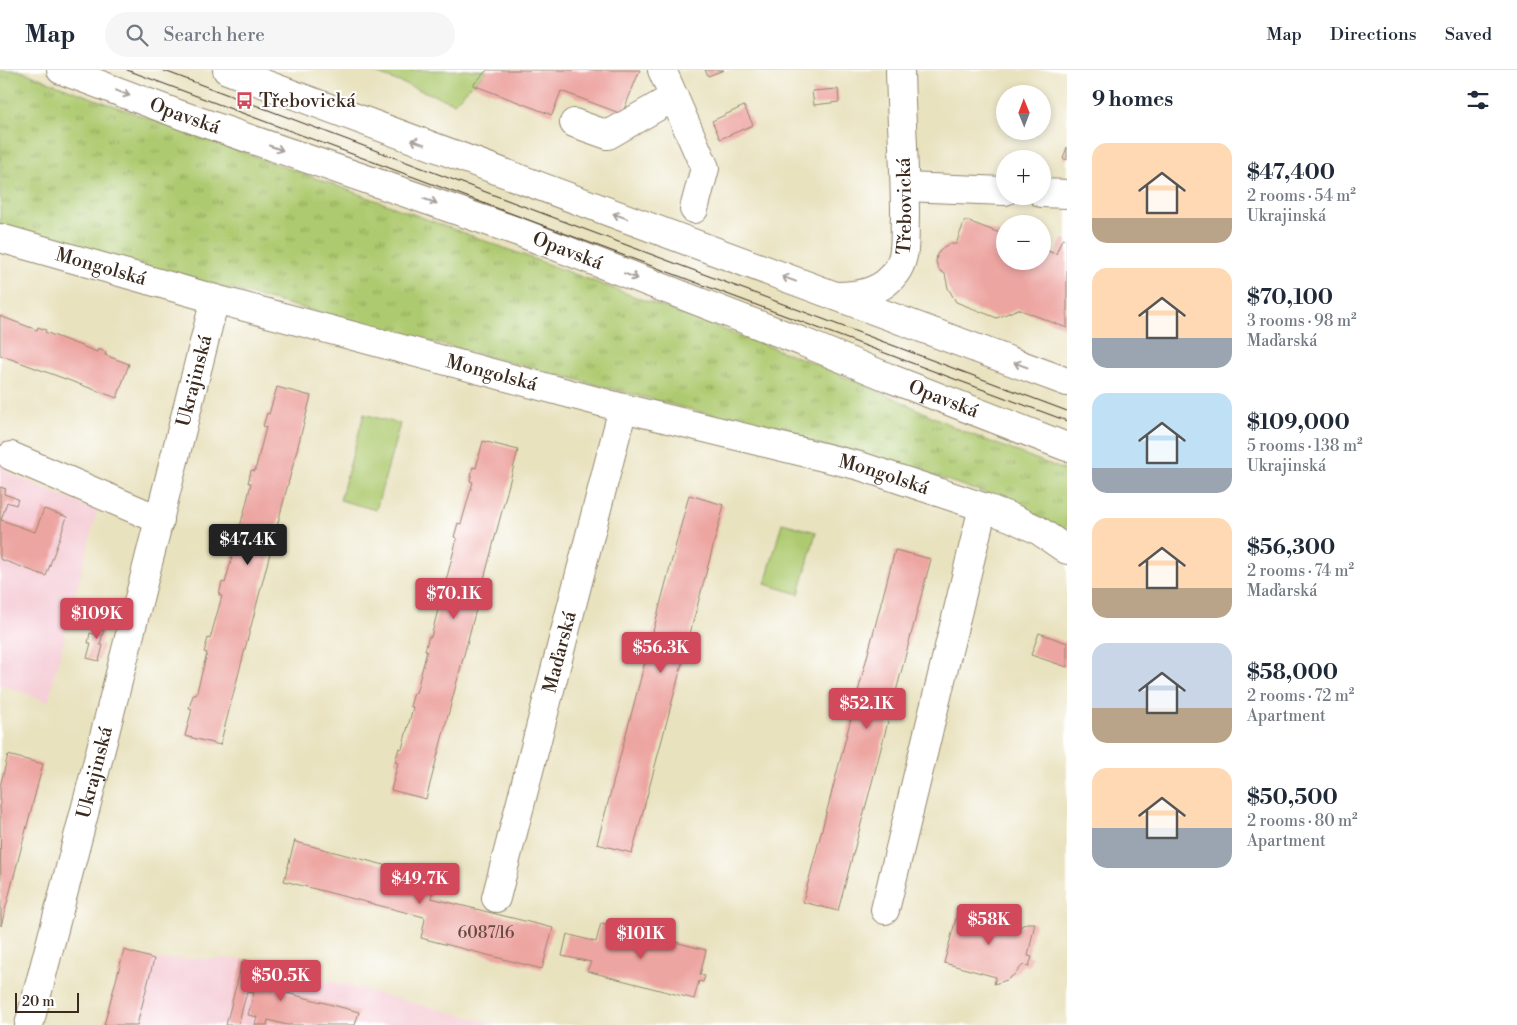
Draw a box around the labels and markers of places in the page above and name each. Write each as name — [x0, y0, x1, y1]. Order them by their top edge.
place label: Třebovická — [259, 89, 356, 113]
bus stop icon: Třebovická — [235, 91, 255, 111]
pin: $47.4K — [207, 524, 289, 566]
pin: $70.1K — [413, 578, 495, 620]
pin: $109K — [62, 598, 132, 640]
pin: $56.3K — [620, 632, 702, 674]
pin: $52.1K — [826, 688, 908, 730]
pin: $49.7K — [379, 862, 461, 905]
pin: $58K — [959, 904, 1019, 946]
pin: $101K — [606, 918, 676, 960]
pin: $50.5K — [240, 960, 322, 1002]

